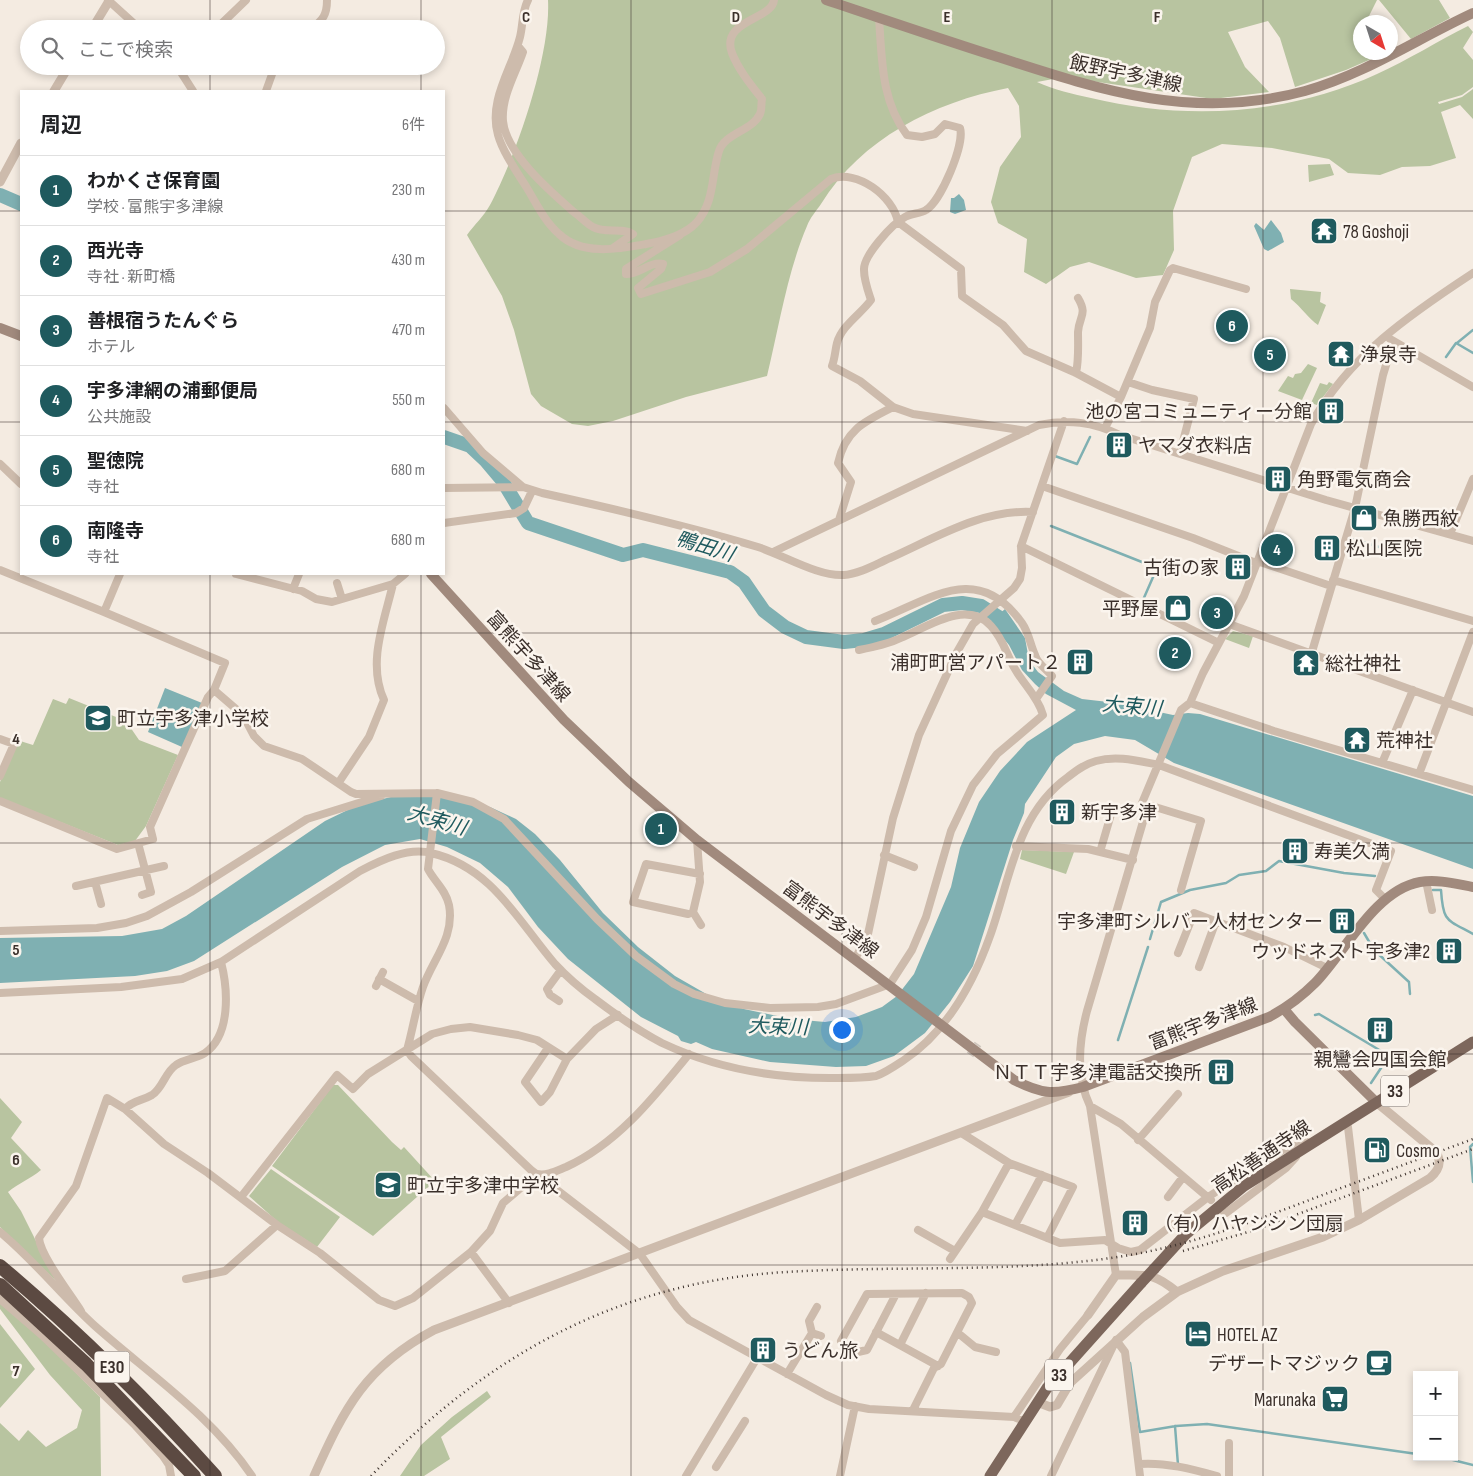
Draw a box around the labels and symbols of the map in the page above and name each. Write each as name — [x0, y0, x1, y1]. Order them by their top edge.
text: C — [522, 8, 530, 27]
text: D — [732, 8, 740, 27]
text: E — [944, 8, 951, 27]
text: F — [1154, 8, 1161, 27]
north arrow — [1353, 15, 1398, 60]
street label: 飯野宇多津線 — [1068, 51, 1184, 98]
temple icon: 78 Goshoji — [1309, 216, 1339, 246]
place label: 78 Goshoji — [1343, 221, 1409, 244]
pin: 6 — [1216, 307, 1248, 345]
pin: 5 — [1254, 336, 1286, 374]
temple icon: 浄泉寺 — [1326, 339, 1356, 369]
place label: 浄泉寺 — [1360, 344, 1417, 367]
building icon: 池の宮コミュニティー分館 — [1316, 396, 1346, 426]
place label: 池の宮コミュニティー分館 — [1085, 401, 1312, 424]
building icon: ヤマダ衣料店 — [1104, 430, 1134, 460]
place label: ヤマダ衣料店 — [1138, 435, 1252, 458]
building icon: 角野電気商会 — [1263, 464, 1293, 494]
place label: 角野電気商会 — [1297, 469, 1411, 492]
shop icon: 魚勝西紋 — [1349, 503, 1379, 533]
place label: 魚勝西紋 — [1383, 508, 1459, 531]
water label: 鴨田川 — [673, 527, 739, 568]
pin: 4 — [1261, 531, 1293, 569]
building icon: 松山医院 — [1312, 533, 1342, 563]
place label: 松山医院 — [1346, 538, 1422, 561]
building icon: 古街の家 — [1223, 552, 1253, 582]
place label: 古街の家 — [1143, 557, 1219, 580]
shop icon: 平野屋 — [1163, 593, 1193, 623]
pin: 3 — [1201, 594, 1233, 632]
place label: 平野屋 — [1102, 598, 1159, 621]
street label: 富熊宇多津線 — [481, 607, 575, 707]
pin: 2 — [1159, 634, 1191, 672]
building icon: 浦町町営アパート２ — [1065, 647, 1095, 677]
temple icon: 総社神社 — [1291, 648, 1321, 678]
place label: 浦町町営アパート２ — [890, 652, 1061, 675]
place label: 総社神社 — [1325, 653, 1401, 676]
water label: 大束川 — [1101, 692, 1165, 722]
school or university icon: 町立宇多津小学校 — [83, 703, 113, 733]
place label: 町立宇多津小学校 — [117, 708, 269, 731]
temple icon: 荒神社 — [1342, 725, 1372, 755]
text: 4 — [12, 730, 20, 749]
place label: 荒神社 — [1376, 730, 1433, 753]
building icon: 新宇多津 — [1047, 797, 1077, 827]
water label: 大束川 — [405, 801, 471, 841]
place label: 新宇多津 — [1081, 802, 1157, 825]
pin: 1 — [645, 810, 677, 848]
building icon: 寿美久満 — [1280, 836, 1310, 866]
place label: 寿美久満 — [1314, 841, 1390, 864]
street label: 富熊宇多津線 — [778, 877, 883, 964]
building icon: 宇多津町シルバー人材センター — [1327, 906, 1357, 936]
place label: 宇多津町シルバー人材センター — [1057, 911, 1323, 934]
building icon: ウッドネスト宇多津2 — [1434, 936, 1464, 966]
text: 5 — [12, 941, 20, 960]
place label: ウッドネスト宇多津2 — [1251, 941, 1430, 964]
street label: 富熊宇多津線 — [1146, 993, 1261, 1056]
water label: 大束川 — [748, 1014, 810, 1040]
building icon: 親鸞会四国会館 — [1365, 1015, 1395, 1045]
your location — [829, 1017, 855, 1043]
place label: 親鸞会四国会館 — [1313, 1049, 1447, 1072]
building icon: ＮＴＴ宇多津電話交換所 — [1206, 1057, 1236, 1087]
place label: ＮＴＴ宇多津電話交換所 — [993, 1062, 1202, 1085]
road number: 33 — [1381, 1076, 1409, 1106]
street label: 高松善通寺線 — [1208, 1116, 1316, 1199]
fuel station icon: Cosmo — [1362, 1135, 1392, 1165]
place label: Cosmo — [1396, 1140, 1440, 1163]
text: 6 — [12, 1151, 20, 1170]
school or university icon: 町立宇多津中学校 — [373, 1170, 403, 1200]
place label: 町立宇多津中学校 — [407, 1175, 559, 1198]
building icon: （有）ハヤシシン団扇 — [1120, 1208, 1150, 1238]
place label: （有）ハヤシシン団扇 — [1154, 1213, 1344, 1236]
hotel icon: HOTEL AZ — [1183, 1319, 1213, 1349]
place label: HOTEL AZ — [1217, 1324, 1278, 1347]
building icon: うどん旅 — [748, 1335, 778, 1365]
place label: うどん旅 — [782, 1340, 858, 1363]
cafe icon: デザートマジック — [1364, 1348, 1394, 1378]
road number: E30 — [94, 1351, 130, 1382]
place label: デザートマジック — [1208, 1353, 1360, 1376]
road number: 33 — [1045, 1360, 1073, 1390]
text: 7 — [13, 1362, 20, 1381]
supermarket icon: Marunaka — [1320, 1384, 1350, 1414]
place label: Marunaka — [1254, 1389, 1316, 1412]

